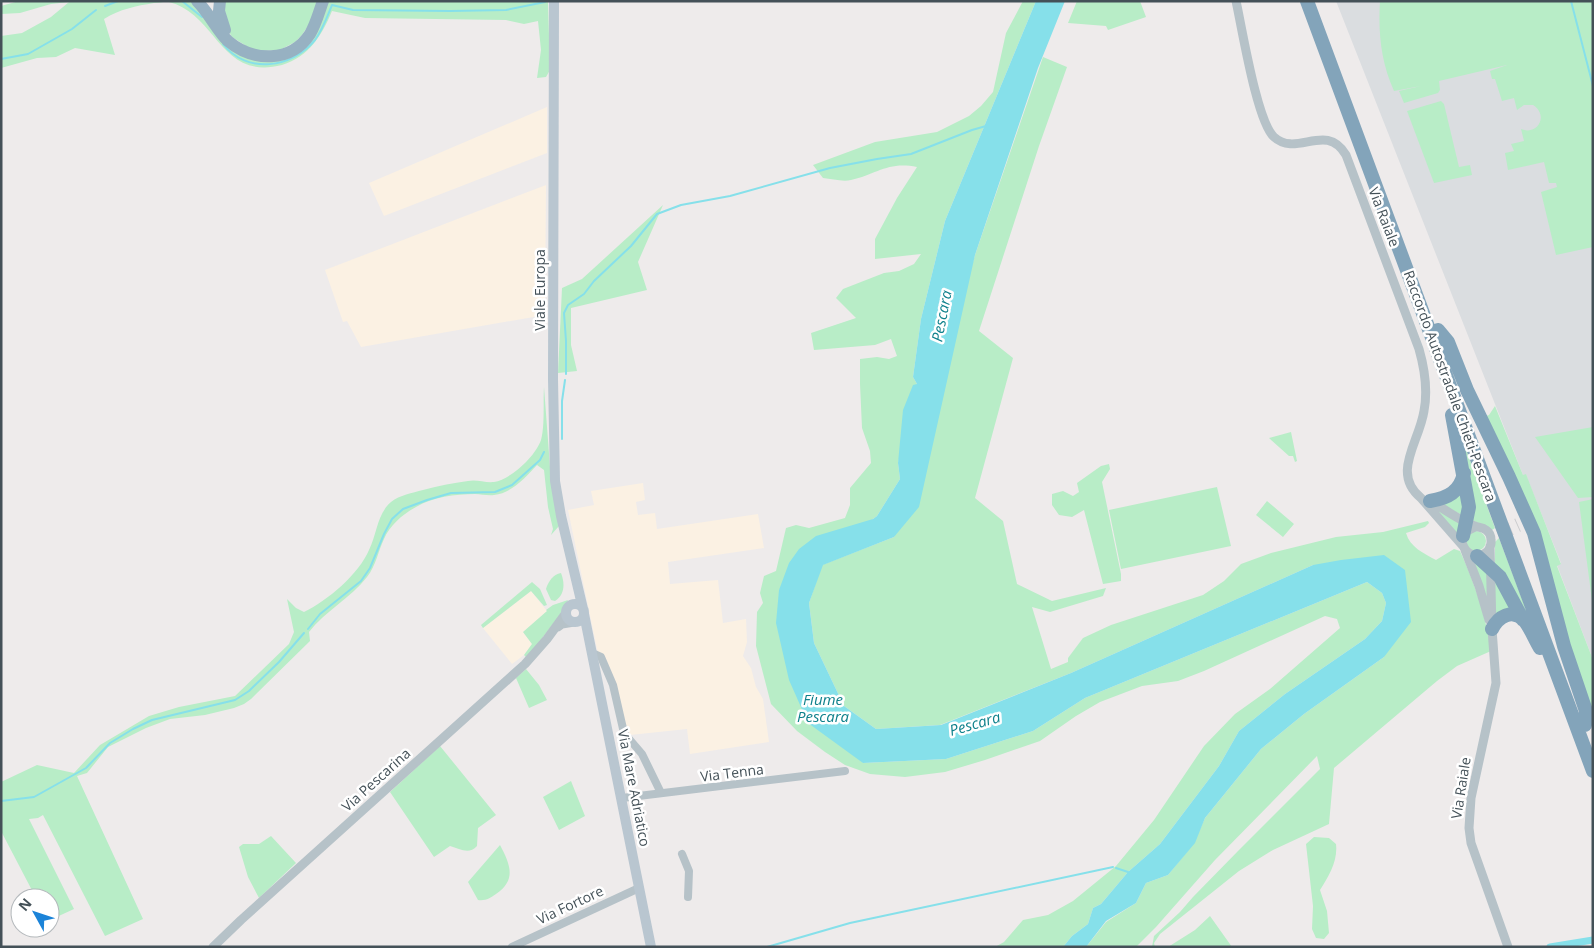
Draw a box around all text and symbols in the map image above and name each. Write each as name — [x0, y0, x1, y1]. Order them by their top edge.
street label: Via Raiale — [1364, 184, 1405, 249]
street label: Viale Europa — [530, 249, 549, 331]
street label: Raccordo Autostradale Chieti-Pescara — [1400, 268, 1501, 504]
water label: Pescara — [926, 288, 956, 343]
water label: Fiume Pescara — [797, 689, 850, 726]
water label: Pescara — [947, 706, 1003, 740]
street label: Via Mare Adriatico — [614, 728, 655, 848]
street label: Via Pescarina — [337, 744, 414, 816]
street label: Via Raiale — [1446, 755, 1475, 820]
street label: Via Tenna — [699, 759, 765, 786]
street label: Via Fortore — [533, 881, 606, 928]
north arrow — [10, 888, 60, 938]
text: N — [14, 894, 36, 915]

